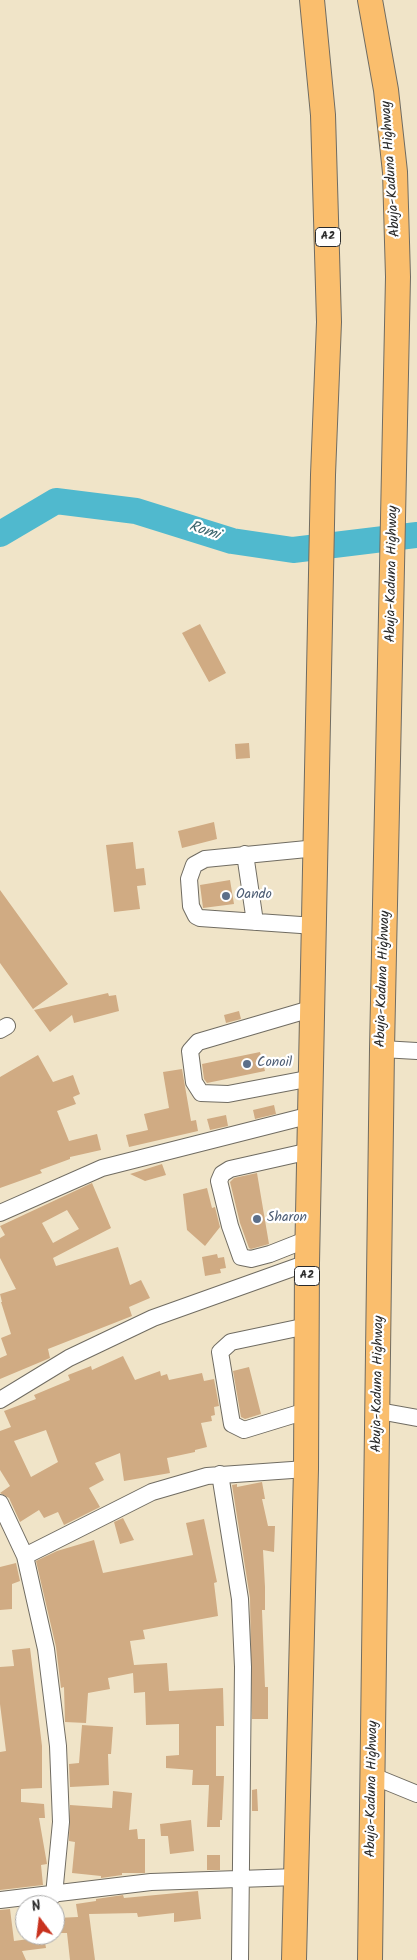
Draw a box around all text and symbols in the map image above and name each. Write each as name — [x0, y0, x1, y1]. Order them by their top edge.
street label: Abuja-Kaduna Highway — [379, 100, 405, 238]
road number: A2 — [316, 228, 340, 246]
street label: Abuja-Kaduna Highway — [383, 505, 403, 643]
water label: Romi — [186, 519, 222, 545]
place label: Oando — [236, 888, 272, 904]
marker: Oando — [220, 890, 232, 902]
street label: Abuja-Kaduna Highway — [373, 910, 395, 1048]
place label: Conoil — [257, 1056, 292, 1072]
marker: Conoil — [241, 1058, 253, 1070]
place label: Sharon — [267, 1211, 307, 1227]
marker: Sharon — [251, 1213, 263, 1225]
road number: A2 — [294, 1266, 320, 1285]
street label: Abuja-Kaduna Highway — [369, 1315, 389, 1453]
street label: Abuja-Kaduna Highway — [363, 1720, 383, 1858]
north arrow — [15, 1895, 65, 1945]
text: N — [29, 1895, 43, 1918]

